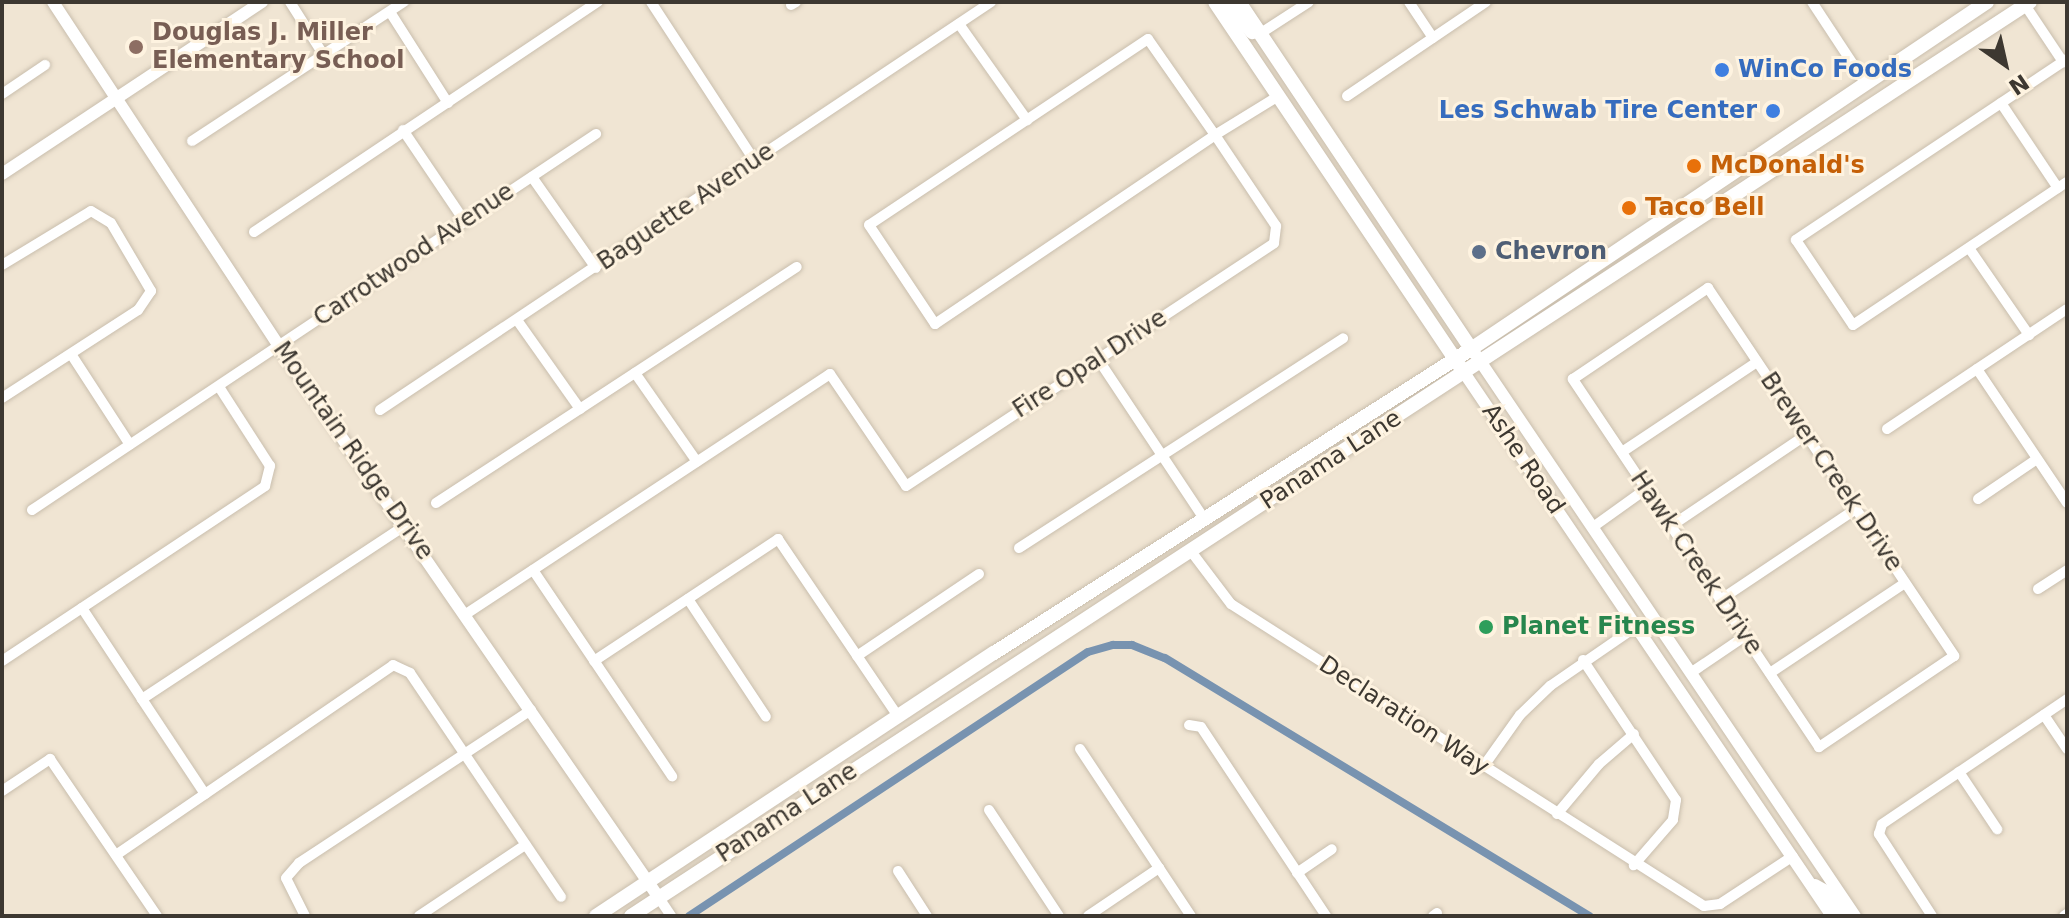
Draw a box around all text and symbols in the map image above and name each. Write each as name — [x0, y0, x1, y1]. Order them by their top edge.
place label: Douglas J. Miller Elementary School — [152, 19, 405, 75]
north arrow — [1965, 24, 2045, 104]
marker: Douglas J. Miller Elementary School — [127, 38, 145, 56]
place label: WinCo Foods — [1738, 56, 1912, 84]
marker: WinCo Foods — [1713, 61, 1731, 79]
text: N — [2004, 69, 2033, 100]
place label: Les Schwab Tire Center — [1439, 97, 1757, 125]
marker: Les Schwab Tire Center — [1764, 102, 1782, 120]
street label: Baguette Avenue — [592, 137, 780, 277]
place label: McDonald's — [1710, 152, 1865, 180]
marker: McDonald's — [1685, 157, 1703, 175]
street label: Carrotwood Avenue — [308, 177, 520, 333]
place label: Taco Bell — [1645, 194, 1765, 222]
marker: Taco Bell — [1620, 199, 1638, 217]
place label: Chevron — [1495, 238, 1607, 266]
marker: Chevron — [1470, 243, 1488, 261]
street label: Fire Opal Drive — [1008, 304, 1172, 424]
street label: Mountain Ridge Drive — [267, 336, 439, 566]
street label: Brewer Creek Drive — [1754, 367, 1908, 577]
street label: Ashe Road — [1476, 398, 1570, 520]
street label: Panama Lane — [1255, 404, 1407, 516]
street label: Hawk Creek Drive — [1624, 466, 1768, 660]
place label: Planet Fitness — [1502, 613, 1695, 641]
marker: Planet Fitness — [1477, 618, 1495, 636]
street label: Declaration Way — [1314, 650, 1494, 782]
street label: Panama Lane — [711, 757, 863, 869]

